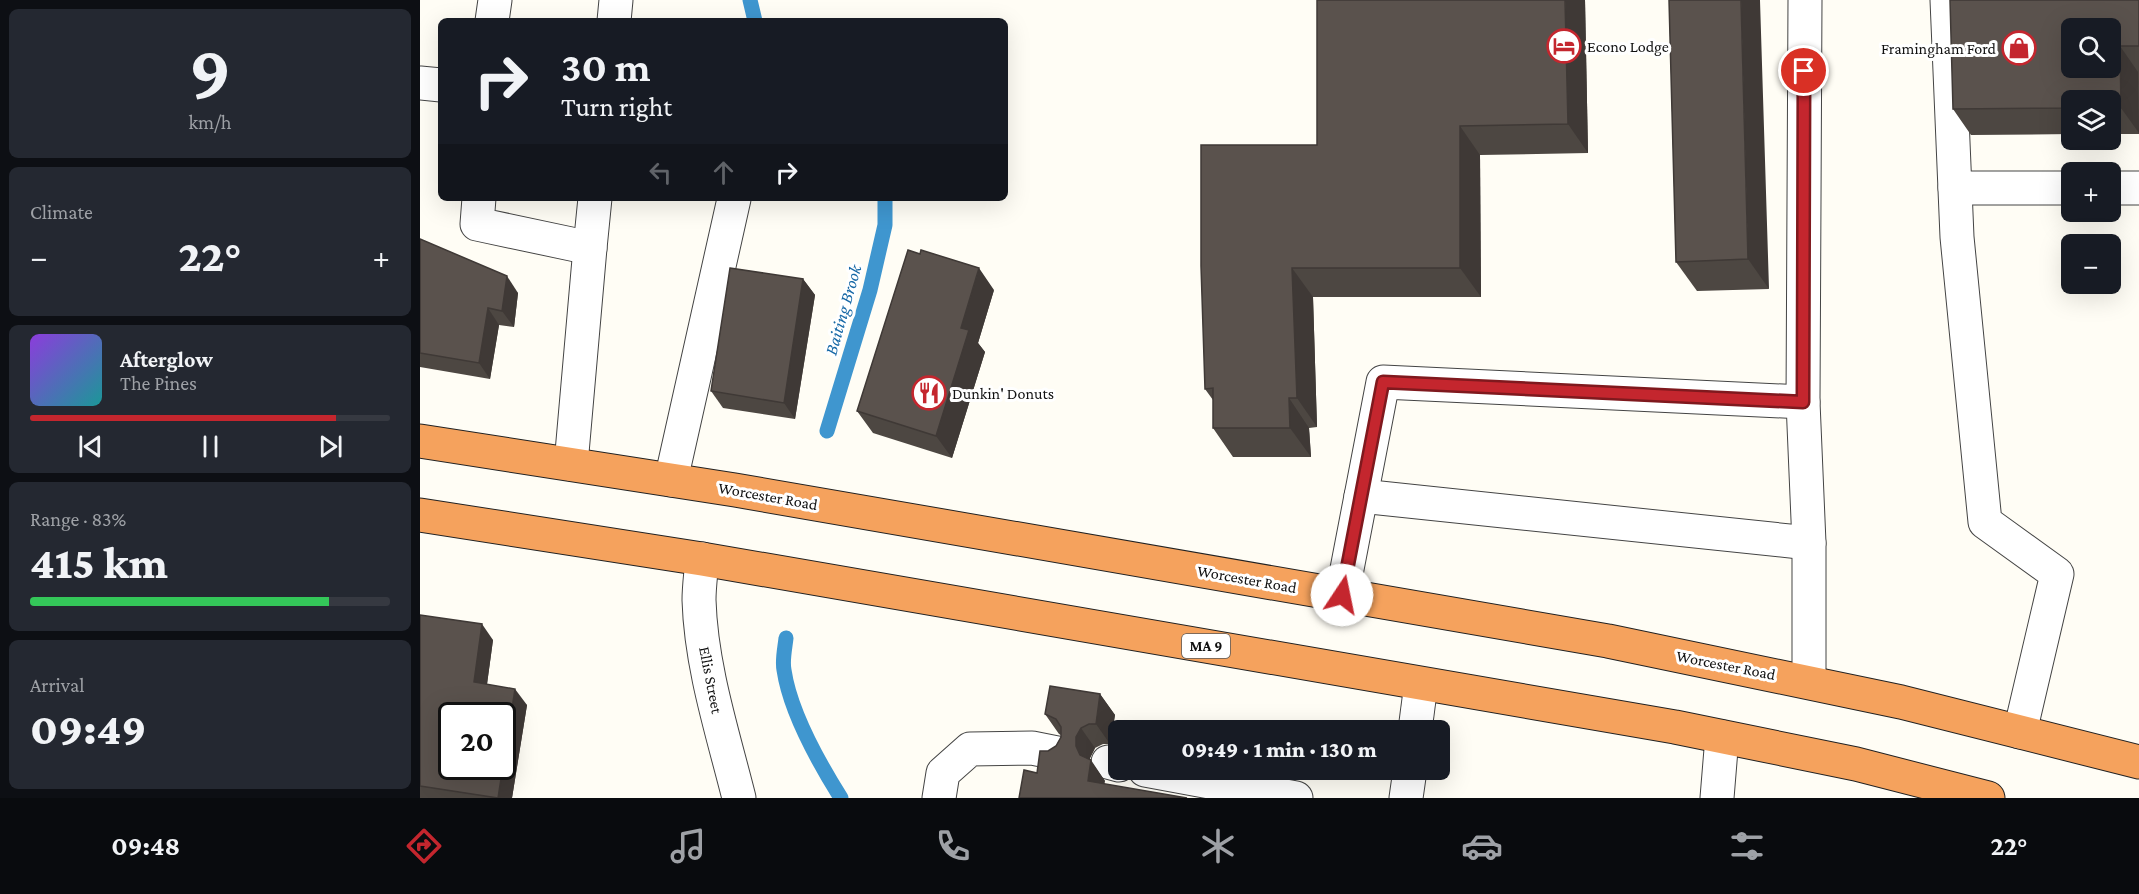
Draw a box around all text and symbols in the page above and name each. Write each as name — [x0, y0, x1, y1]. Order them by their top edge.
map controls — [2061, 18, 2121, 294]
button: search — [2061, 18, 2121, 78]
text: 9 — [189, 28, 231, 115]
hotel icon: Econo Lodge — [1546, 28, 1582, 64]
shop icon: Framingham Ford — [2001, 30, 2037, 66]
place label: Econo Lodge — [1587, 38, 1669, 56]
place label: Framingham Ford — [1881, 40, 1997, 58]
icon: right — [462, 42, 540, 120]
text: 30 m — [561, 43, 651, 90]
pin — [1778, 45, 1829, 96]
icon: arrive — [1787, 54, 1820, 87]
button: layers — [2061, 90, 2121, 150]
text: Turn right — [561, 92, 672, 122]
text: km/h — [188, 111, 232, 133]
icon: left — [644, 156, 677, 189]
icon: ahead — [707, 156, 740, 189]
icon: right — [770, 156, 803, 189]
button: + — [2061, 162, 2121, 222]
text: Climate — [30, 201, 93, 223]
text: 22° — [178, 231, 242, 281]
button: − — [2061, 234, 2121, 294]
text: − — [30, 238, 47, 275]
text: + — [373, 238, 390, 275]
water label: Baiting Brook — [821, 261, 866, 357]
text: Afterglow — [120, 347, 213, 372]
text: The Pines — [120, 372, 197, 394]
restaurant icon: Dunkin' Donuts — [911, 375, 947, 411]
place label: Dunkin' Donuts — [952, 385, 1054, 402]
icon: previous — [74, 430, 107, 463]
icon: pause — [194, 430, 227, 463]
icon: next — [314, 430, 347, 463]
street label: Worcester Road — [717, 479, 820, 513]
text: Range · 83% — [30, 508, 126, 530]
text: 415 km — [30, 538, 168, 588]
street label: Worcester Road — [1196, 562, 1299, 596]
position arrow — [1310, 563, 1374, 627]
road number: MA 9 — [1182, 634, 1230, 658]
street label: Ellis Street — [696, 645, 726, 716]
street label: Worcester Road — [1675, 647, 1778, 683]
text: Arrival — [30, 674, 84, 696]
speed limit sign: 20 — [438, 702, 516, 780]
text: 09:49 — [30, 704, 146, 754]
text: 09:49 · 1 min · 130 m — [1181, 737, 1377, 762]
icon: directions — [403, 825, 445, 867]
icon: music — [667, 825, 709, 867]
icon: phone — [932, 825, 974, 867]
icon: climate — [1197, 825, 1239, 867]
icon: car — [1461, 825, 1503, 867]
icon: filters — [1726, 825, 1768, 867]
text: 09:48 — [111, 831, 180, 861]
text: 22° — [1991, 831, 2028, 861]

